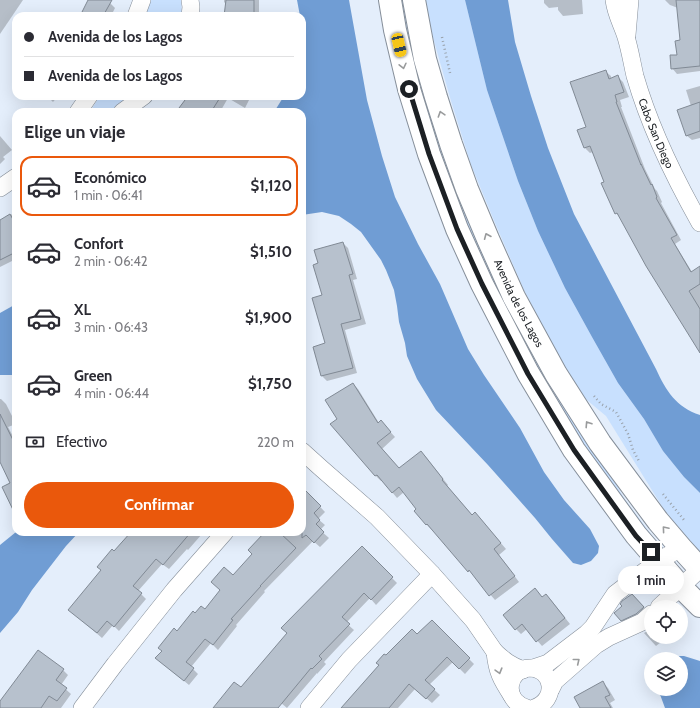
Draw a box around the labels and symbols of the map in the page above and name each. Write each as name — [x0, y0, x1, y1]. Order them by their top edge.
car — [390, 32, 408, 58]
one-way arrow — [399, 62, 407, 69]
route start — [400, 80, 418, 98]
street label: Cabo San Diego — [636, 96, 677, 170]
one-way arrow — [438, 111, 446, 118]
one-way arrow — [483, 233, 491, 240]
street label: Avenida de los Lagos — [491, 257, 547, 350]
one-way arrow — [585, 421, 593, 428]
one-way arrow — [662, 527, 669, 534]
route end — [642, 543, 660, 561]
callout: 1 min — [618, 566, 684, 594]
one-way arrow — [572, 659, 579, 666]
one-way arrow — [494, 667, 503, 674]

